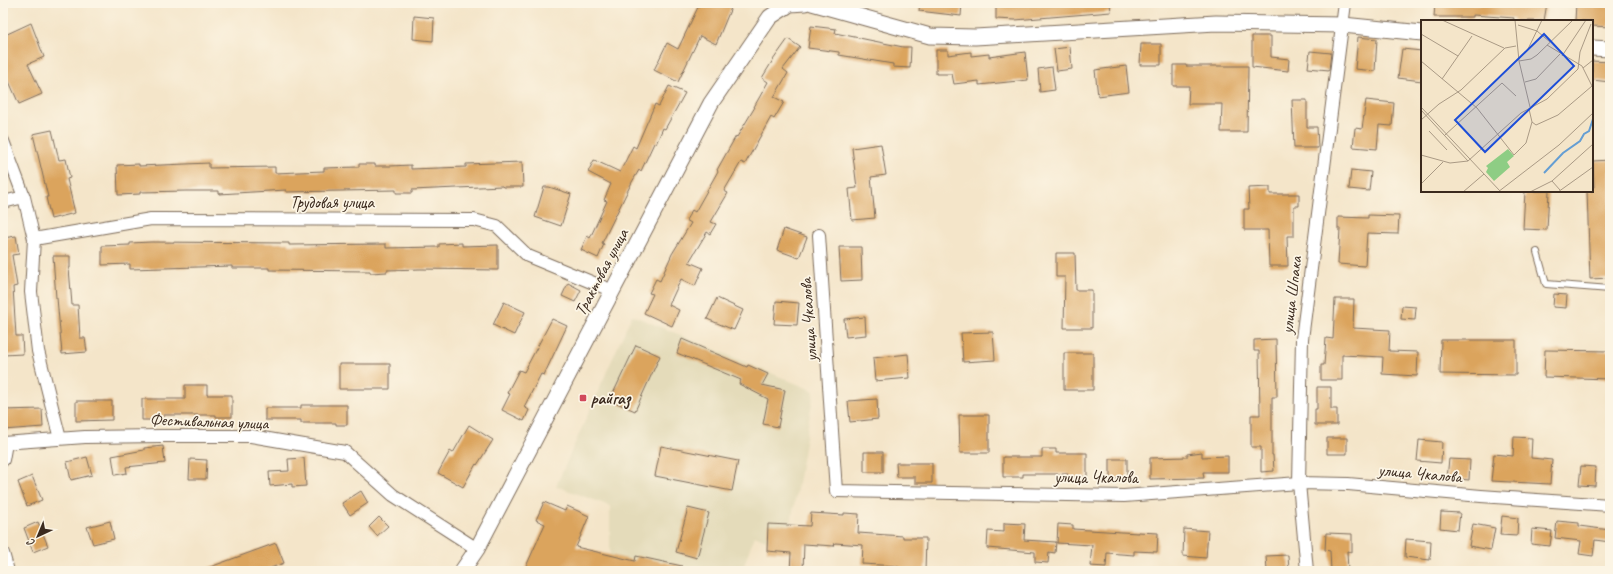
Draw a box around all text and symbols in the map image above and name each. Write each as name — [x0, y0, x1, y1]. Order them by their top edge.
inset map — [1421, 20, 1593, 192]
street label: Трудовая улица — [290, 192, 375, 213]
street label: Трактовая улица — [570, 224, 634, 319]
street label: улица Шпака — [1276, 254, 1307, 336]
street label: улица Чкалова — [795, 276, 822, 363]
place label: райгаз — [591, 388, 631, 410]
marker: райгаз — [578, 393, 588, 403]
street label: Фестивальная улица — [149, 409, 270, 434]
street label: улица Чкалова — [1376, 459, 1464, 488]
street label: улица Чкалова — [1053, 467, 1140, 488]
north arrow — [18, 516, 58, 556]
text: С — [23, 535, 38, 550]

